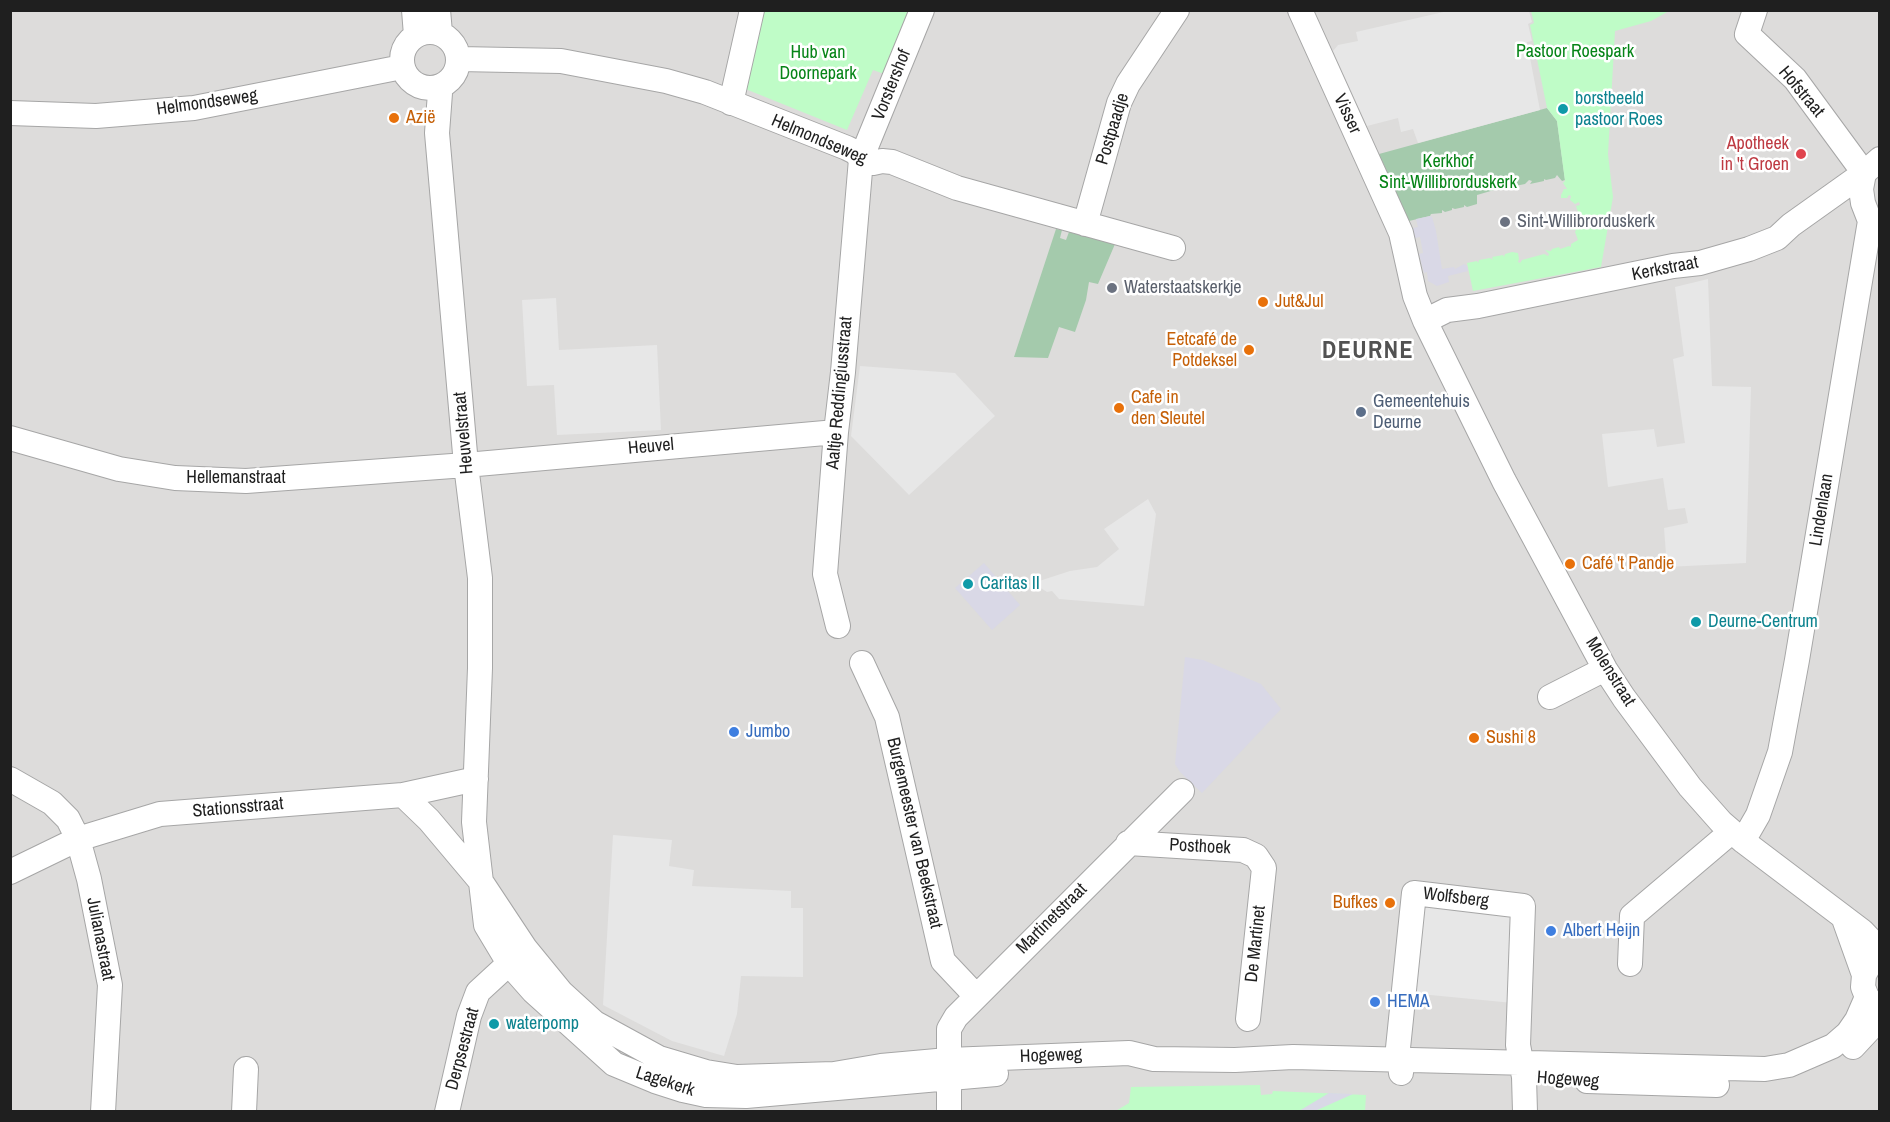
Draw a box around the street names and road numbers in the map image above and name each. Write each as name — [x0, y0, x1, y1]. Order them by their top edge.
street label: Vorstershof — [868, 46, 916, 124]
street label: Hofstraat — [1773, 62, 1829, 122]
street label: Helmondseweg — [155, 85, 259, 121]
street label: Postpaadje — [1092, 91, 1134, 167]
street label: Visser — [1328, 91, 1366, 137]
street label: Helmondseweg — [768, 110, 870, 170]
street label: Kerkstraat — [1630, 252, 1700, 286]
street label: Aaltje Reddingiusstraat — [823, 316, 857, 470]
street label: Heuvelstraat — [450, 391, 478, 475]
street label: Heuvel — [627, 434, 675, 460]
street label: Hellemanstraat — [186, 467, 286, 489]
street label: Lindenlaan — [1806, 472, 1838, 548]
street label: Molenstraat — [1580, 634, 1640, 710]
street label: Burgemeester van Beekstraat — [882, 735, 946, 931]
street label: Stationsstraat — [192, 793, 284, 823]
street label: Posthoek — [1169, 835, 1231, 859]
street label: Martinetstraat — [1012, 879, 1092, 959]
street label: Wolfsberg — [1422, 883, 1490, 913]
street label: Julianastraat — [81, 895, 119, 983]
street label: De Martinet — [1241, 905, 1271, 983]
street label: Derpsestraat — [442, 1005, 484, 1093]
street label: Hogeweg — [1019, 1044, 1083, 1068]
street label: Lagekerk — [633, 1062, 697, 1102]
street label: Hogeweg — [1536, 1067, 1600, 1093]

